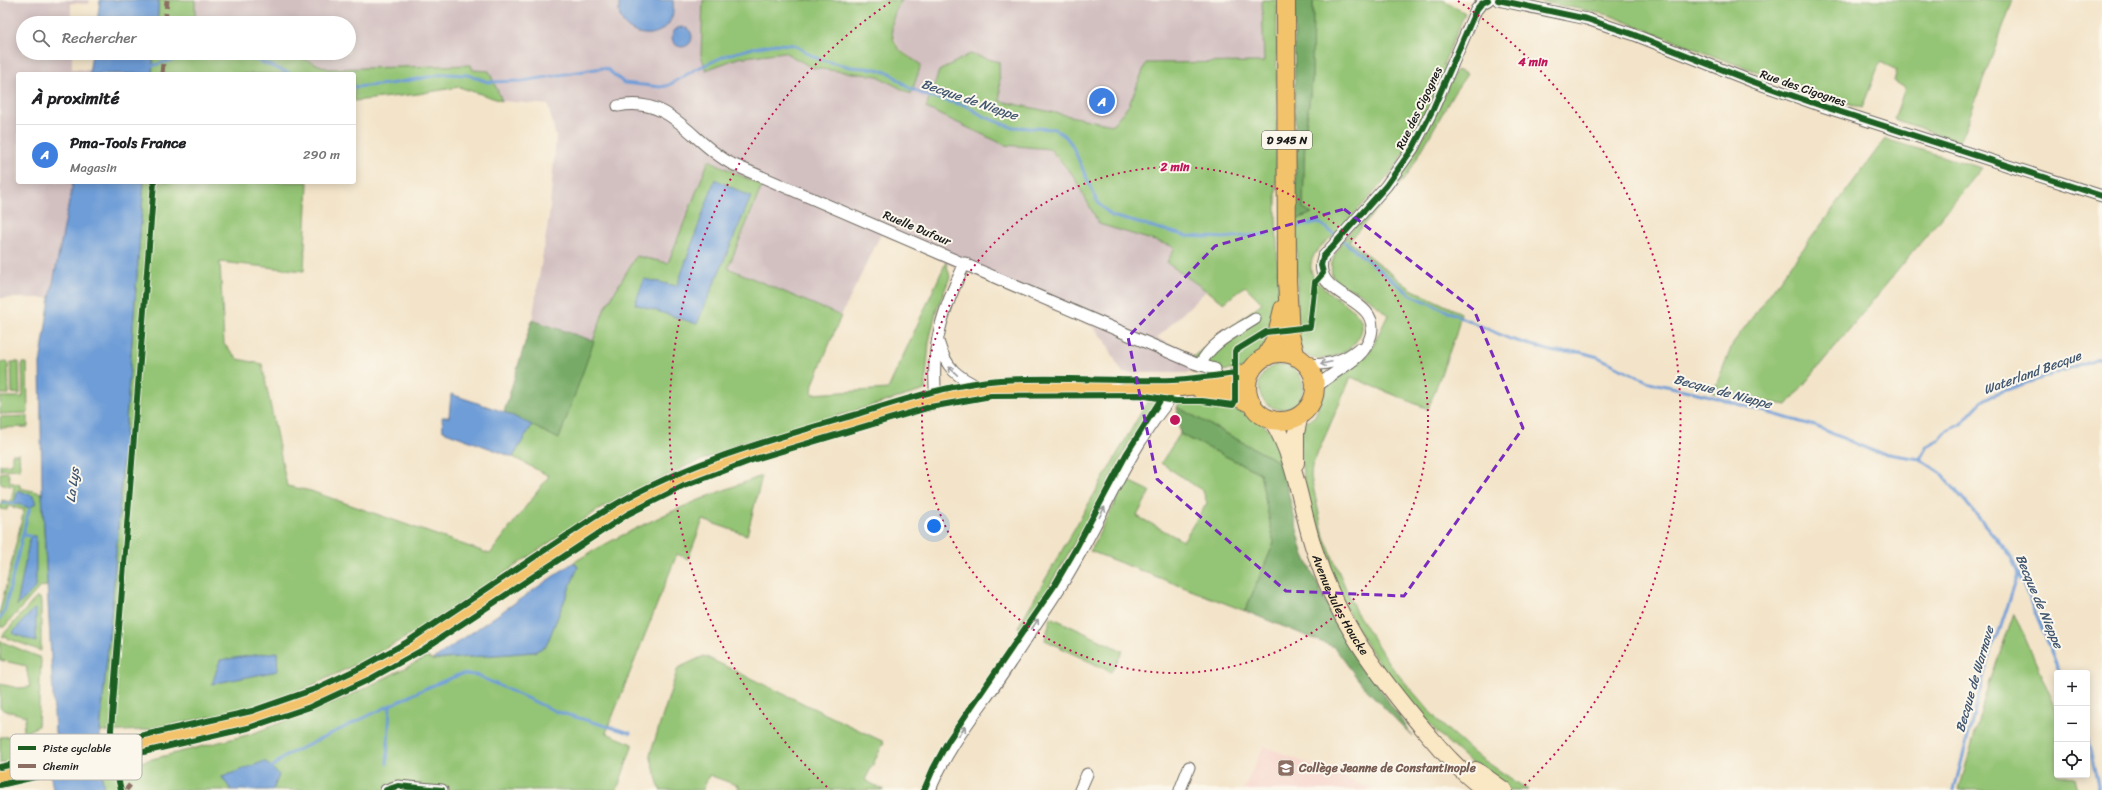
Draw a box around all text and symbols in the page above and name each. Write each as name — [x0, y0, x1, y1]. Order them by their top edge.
search box — [16, 16, 356, 60]
text: Rechercher — [62, 25, 137, 51]
icon: search — [30, 27, 52, 49]
text: 4 min — [1517, 51, 1548, 73]
street label: Rue des Cigognes — [1389, 63, 1449, 153]
street label: Rue des Cigognes — [1757, 63, 1849, 113]
water label: Becque de Nieppe — [919, 72, 1022, 127]
text: À proximité — [32, 83, 119, 113]
pin: A — [1089, 86, 1115, 116]
text: Pma-Tools France — [70, 130, 186, 156]
road number: D 945 N — [1262, 131, 1312, 149]
text: A — [41, 143, 49, 166]
text: 290 m — [303, 143, 340, 166]
text: Magasin — [70, 156, 117, 179]
text: 2 min — [1159, 156, 1190, 178]
street label: Ruelle Dufour — [880, 204, 955, 253]
water label: Waterland Becque — [1980, 344, 2086, 401]
one-way arrow — [1320, 360, 1333, 368]
one-way arrow — [948, 366, 958, 376]
water label: Becque de Nieppe — [1671, 367, 1776, 416]
centre of rings — [1168, 413, 1182, 427]
water label: La Lys — [59, 464, 86, 504]
one-way arrow — [1098, 507, 1106, 519]
your location — [924, 516, 944, 536]
street label: Avenue Jules Houcke — [1305, 550, 1375, 660]
water label: Becque de Nieppe — [2009, 550, 2070, 653]
one-way arrow — [1031, 619, 1039, 630]
water label: Becque de Warnave — [1948, 622, 2001, 735]
map controls — [2054, 670, 2090, 778]
button: + — [2054, 670, 2090, 706]
button: − — [2054, 706, 2090, 742]
one-way arrow — [958, 726, 966, 737]
legend — [10, 734, 142, 780]
text: Piste cyclable — [43, 739, 112, 758]
button: locate — [2054, 742, 2090, 778]
text: Chemin — [43, 757, 79, 776]
place label: Collège Jeanne de Constantinople — [1298, 757, 1477, 779]
school or university icon: Collège Jeanne de Constantinople — [1276, 758, 1296, 778]

